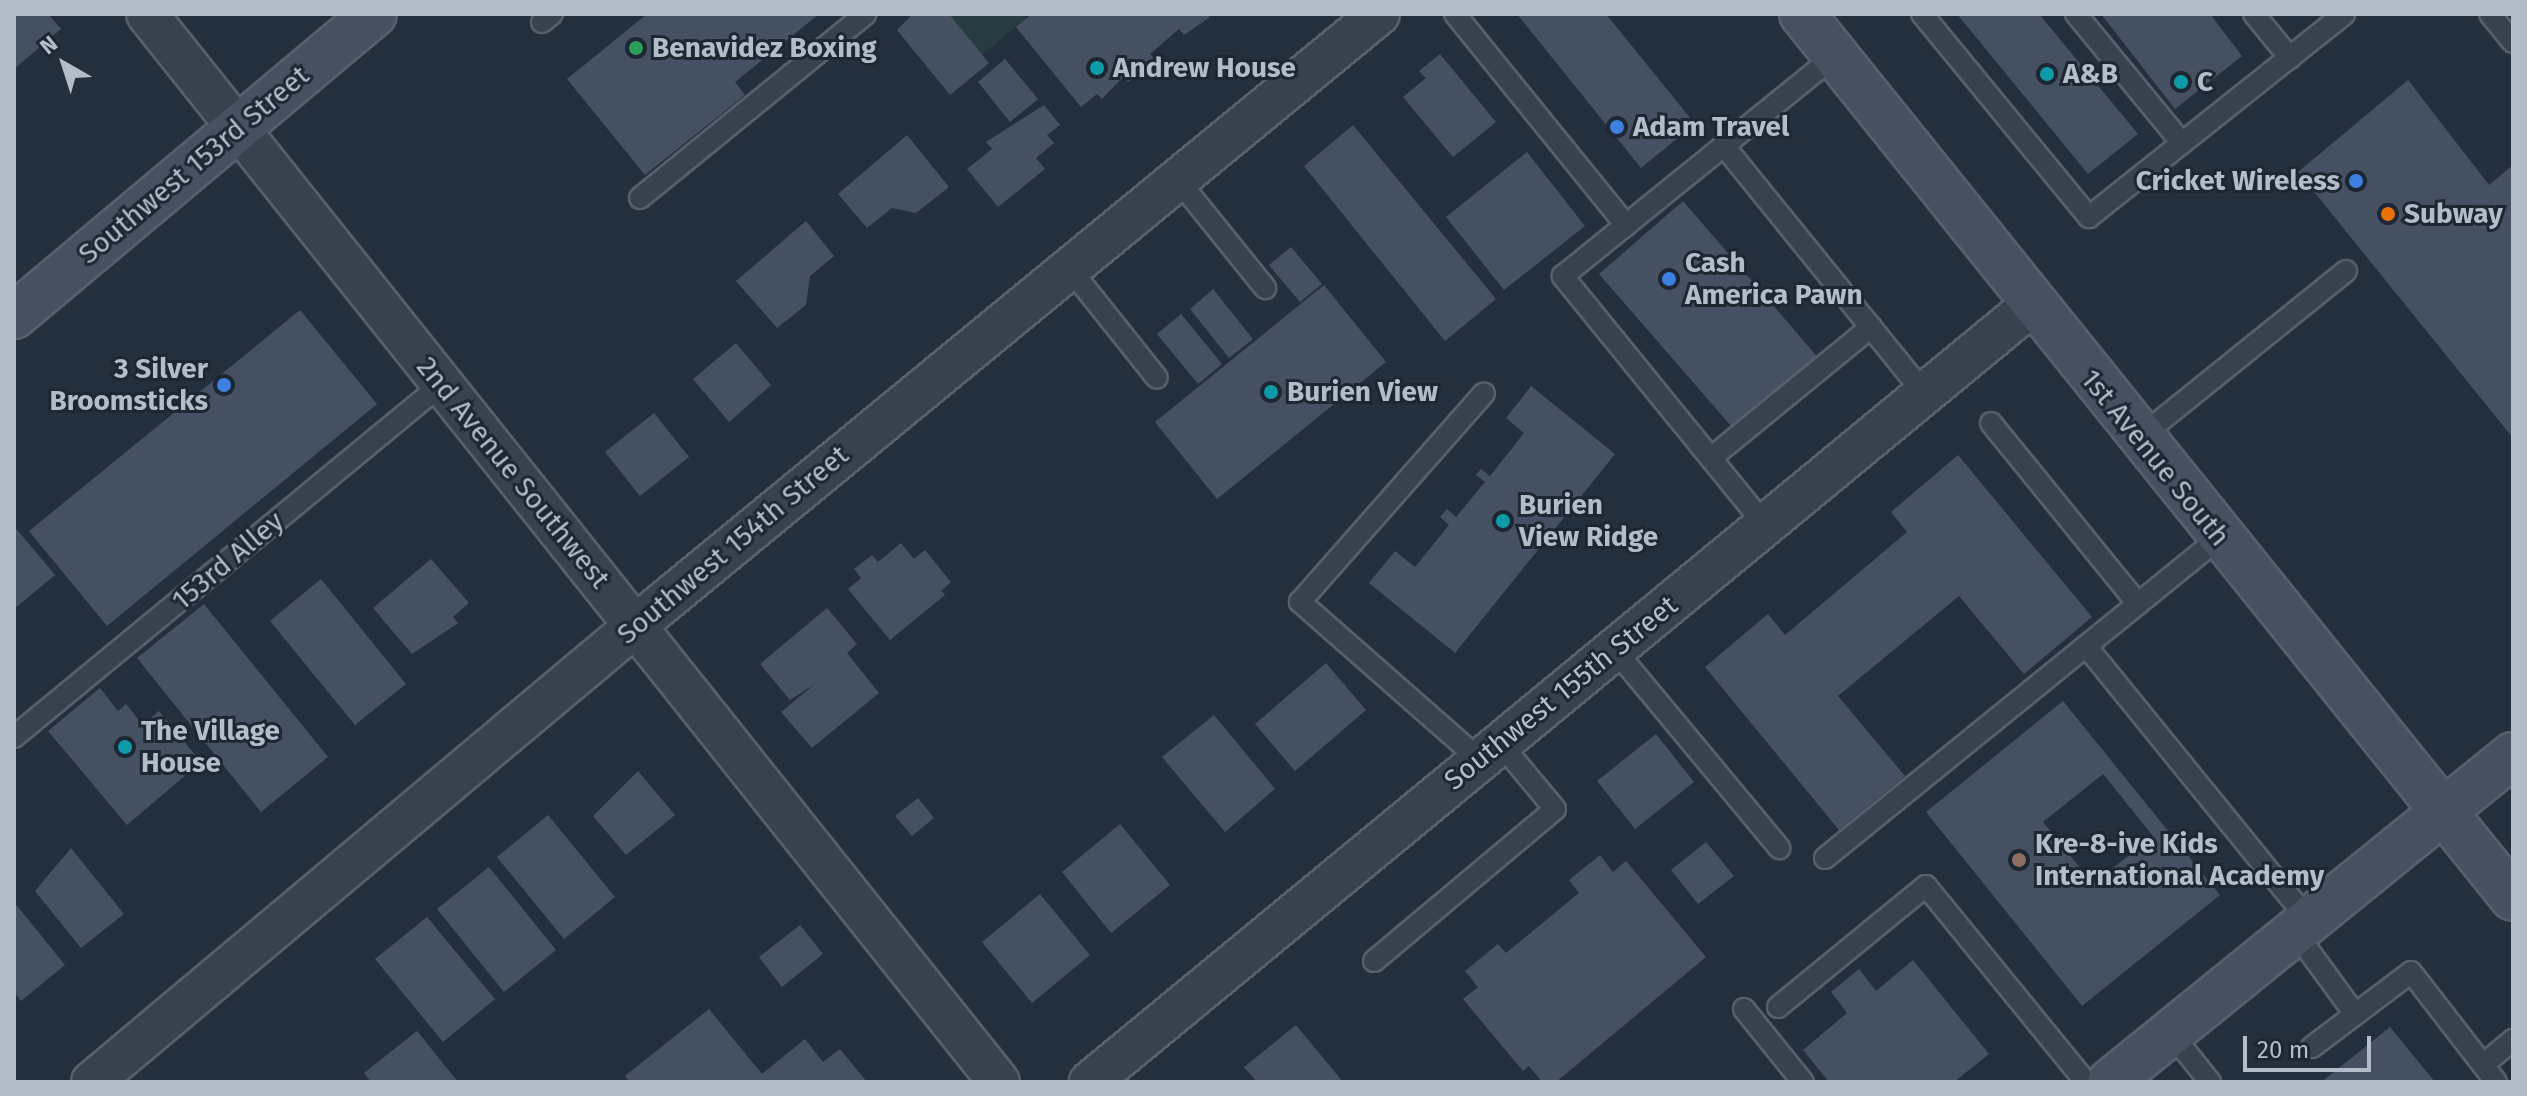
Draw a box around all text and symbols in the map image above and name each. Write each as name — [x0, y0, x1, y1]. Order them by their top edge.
north arrow — [24, 24, 104, 104]
text: N — [34, 30, 63, 60]
place label: Benavidez Boxing — [652, 31, 877, 65]
marker: Benavidez Boxing — [627, 39, 645, 57]
place label: Andrew House — [1113, 51, 1296, 85]
place label: A&B — [2063, 57, 2118, 91]
street label: Southwest 153rd Street — [72, 59, 316, 271]
marker: Andrew House — [1088, 59, 1106, 77]
marker: A&B — [2038, 65, 2056, 83]
place label: C — [2197, 65, 2213, 99]
marker: C — [2172, 73, 2190, 91]
place label: Adam Travel — [1633, 110, 1789, 144]
marker: Adam Travel — [1608, 118, 1626, 136]
place label: Cricket Wireless — [2136, 164, 2340, 198]
marker: Cricket Wireless — [2347, 172, 2365, 190]
place label: Subway — [2404, 197, 2503, 231]
marker: Subway — [2379, 205, 2397, 223]
place label: Cash America Pawn — [1685, 246, 1863, 312]
marker: Cash America Pawn — [1660, 270, 1678, 288]
street label: 2nd Avenue Southwest — [409, 351, 617, 595]
place label: 3 Silver Broomsticks — [49, 352, 208, 418]
street label: 1st Avenue South — [2074, 363, 2236, 553]
place label: Burien View — [1287, 375, 1438, 409]
marker: 3 Silver Broomsticks — [215, 376, 233, 394]
marker: Burien View — [1262, 383, 1280, 401]
street label: Southwest 154th Street — [611, 439, 855, 651]
place label: Burien View Ridge — [1519, 488, 1658, 554]
street label: 153rd Alley — [165, 505, 291, 617]
marker: Burien View Ridge — [1494, 512, 1512, 530]
street label: Southwest 155th Street — [1438, 589, 1684, 797]
place label: The Village House — [141, 714, 280, 780]
marker: The Village House — [116, 738, 134, 756]
place label: Kre-8-ive Kids International Academy — [2035, 827, 2324, 893]
marker: Kre-8-ive Kids International Academy — [2010, 851, 2028, 869]
scale bar — [2247, 1020, 2375, 1070]
text: 20 m — [2257, 1036, 2309, 1064]

